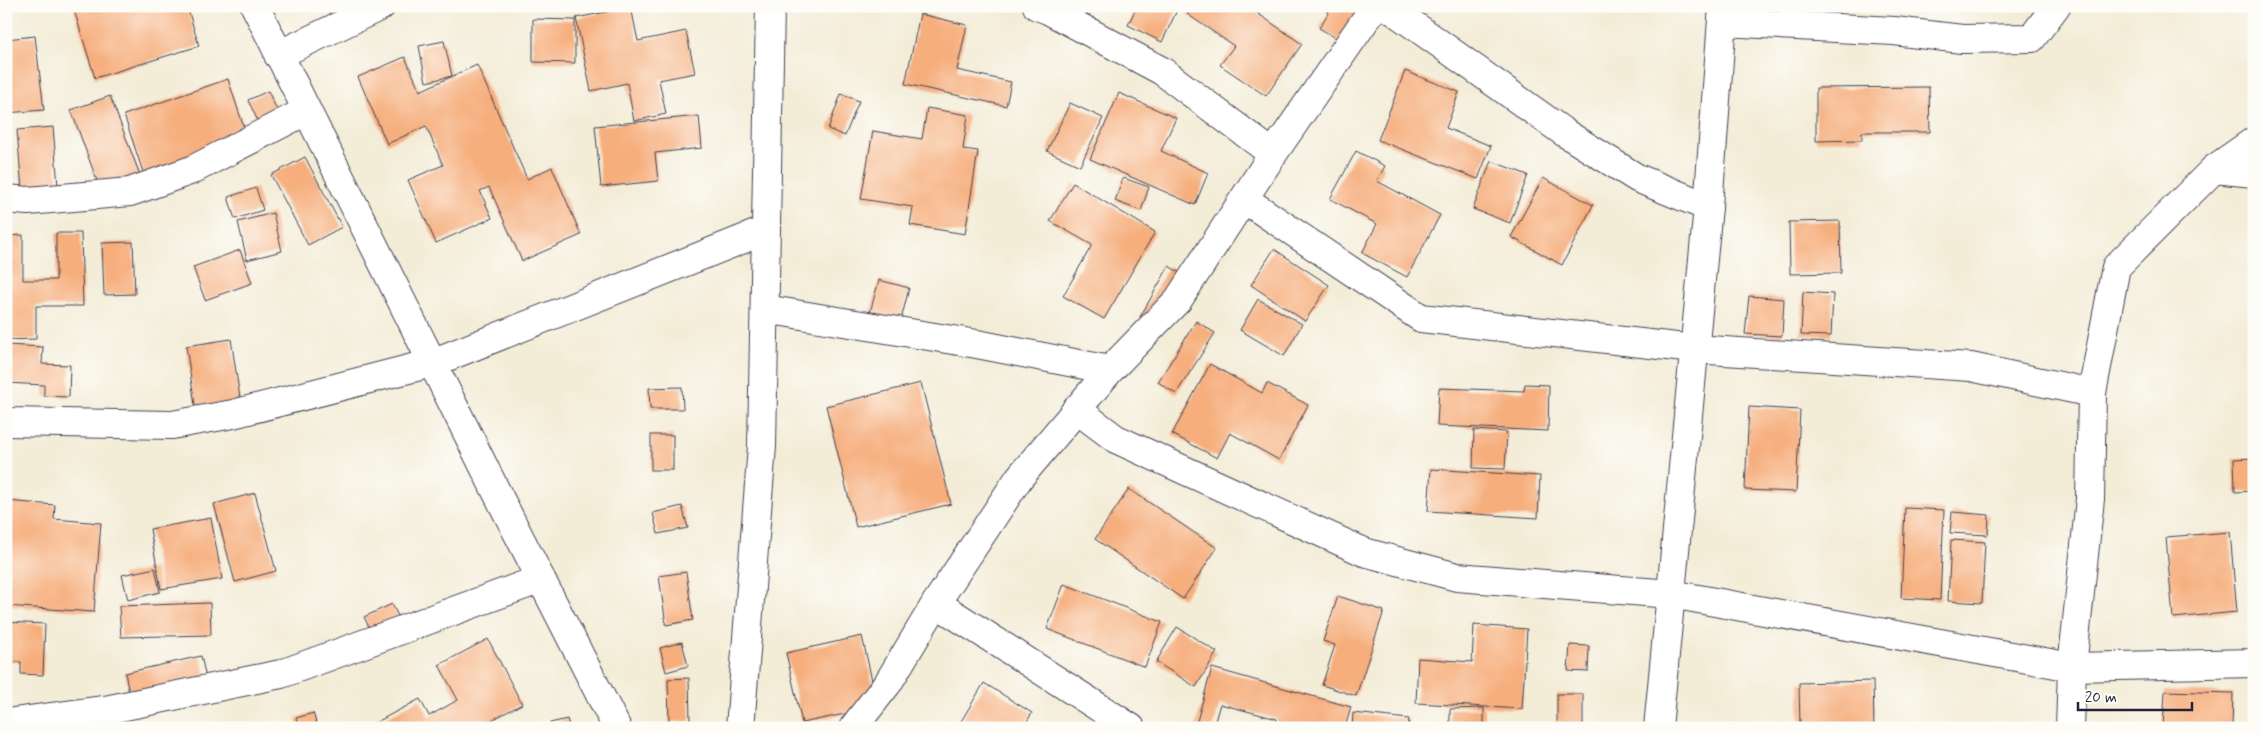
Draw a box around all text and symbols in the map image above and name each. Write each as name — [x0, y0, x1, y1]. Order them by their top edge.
scale bar — [2078, 679, 2191, 711]
text: 20 m — [2085, 688, 2117, 708]

